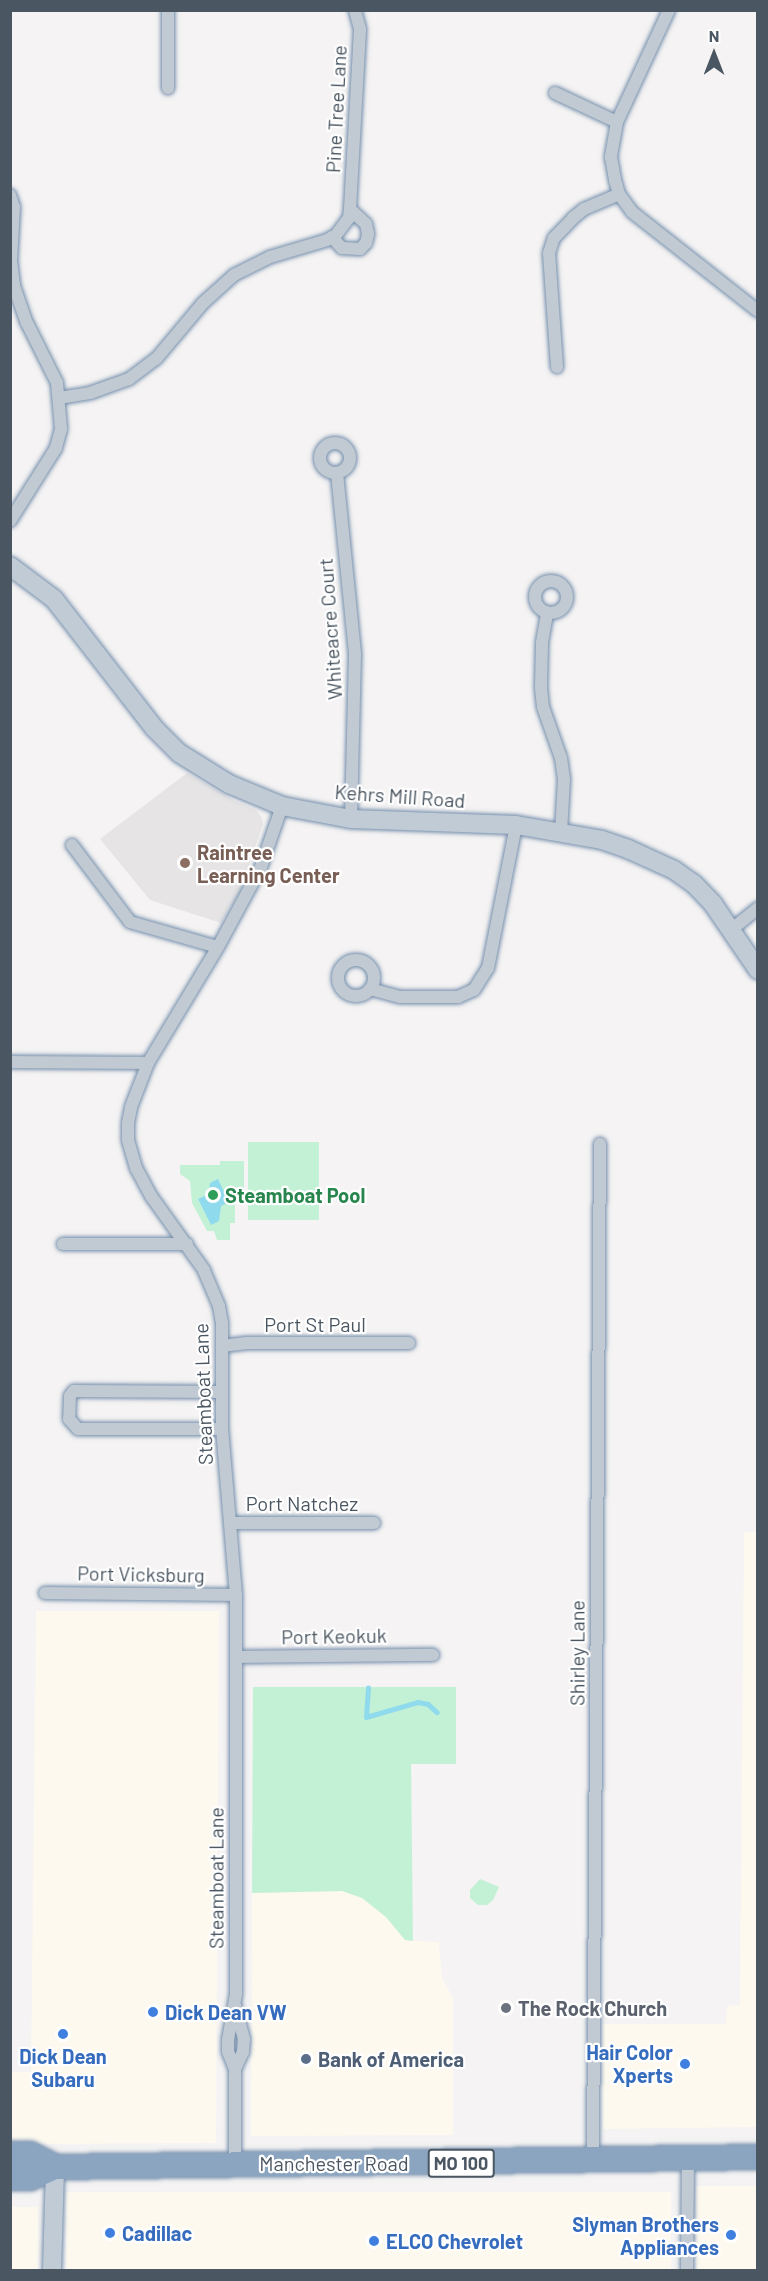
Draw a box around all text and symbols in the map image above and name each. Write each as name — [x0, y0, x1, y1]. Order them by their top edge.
north arrow — [684, 24, 744, 84]
text: N — [709, 26, 719, 45]
street label: Pine Tree Lane — [321, 44, 351, 174]
street label: Whiteacre Court — [313, 557, 347, 701]
street label: Kehrs Mill Road — [334, 779, 466, 813]
place label: Raintree Learning Center — [197, 840, 340, 887]
marker: Raintree Learning Center — [178, 856, 192, 870]
place label: Steamboat Pool — [225, 1183, 365, 1207]
marker: Steamboat Pool — [206, 1188, 220, 1202]
street label: Port St Paul — [264, 1312, 366, 1336]
street label: Steamboat Lane — [189, 1323, 217, 1465]
street label: Port Natchez — [246, 1491, 358, 1515]
street label: Port Vicksburg — [77, 1561, 205, 1587]
street label: Shirley Lane — [565, 1600, 589, 1706]
street label: Port Keokuk — [281, 1623, 387, 1649]
street label: Steamboat Lane — [204, 1807, 228, 1949]
place label: The Rock Church — [518, 1996, 667, 2020]
place label: Dick Dean VW — [165, 2000, 287, 2024]
marker: The Rock Church — [499, 2001, 513, 2015]
marker: Dick Dean VW — [146, 2005, 160, 2019]
marker: Dick Dean Subaru — [56, 2027, 70, 2041]
place label: Hair Color Xperts — [586, 2040, 673, 2087]
place label: Dick Dean Subaru — [19, 2044, 107, 2091]
place label: Bank of America — [318, 2047, 464, 2071]
marker: Bank of America — [299, 2052, 313, 2066]
marker: Hair Color Xperts — [678, 2057, 692, 2071]
road number: MO 100 — [426, 2148, 496, 2178]
street label: Manchester Road — [259, 2151, 409, 2175]
place label: Slyman Brothers Appliances — [572, 2212, 719, 2259]
place label: Cadillac — [122, 2221, 192, 2245]
marker: Cadillac — [103, 2226, 117, 2240]
marker: Slyman Brothers Appliances — [724, 2228, 738, 2242]
place label: ELCO Chevrolet — [386, 2229, 523, 2253]
marker: ELCO Chevrolet — [367, 2234, 381, 2248]

